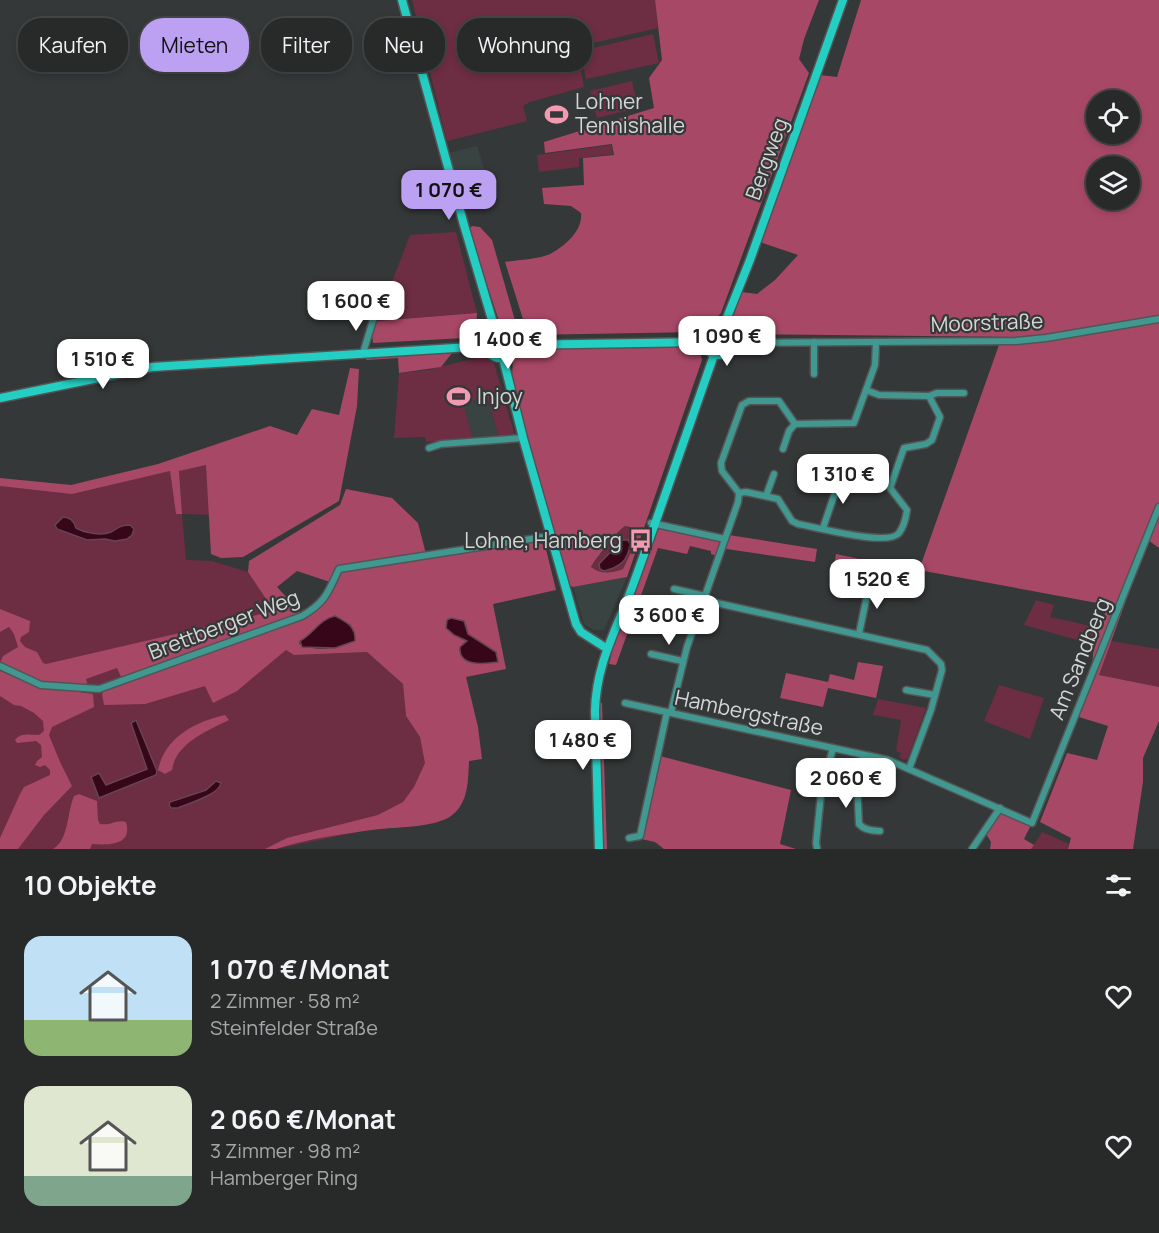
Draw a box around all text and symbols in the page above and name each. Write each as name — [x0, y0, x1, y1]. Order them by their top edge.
chip: Kaufen — [18, 18, 128, 72]
chip: Mieten — [140, 18, 249, 72]
chip: Filter — [261, 18, 352, 72]
chip: Neu — [364, 18, 445, 72]
chip: Wohnung — [457, 18, 592, 72]
place label: Lohner Tennishalle — [575, 87, 685, 139]
map controls — [1086, 90, 1140, 210]
button: locate — [1086, 90, 1140, 144]
sports icon: Lohner Tennishalle — [544, 101, 570, 127]
street label: Bergweg — [738, 114, 794, 203]
button: layers — [1086, 156, 1140, 210]
pin: 1 070 € — [394, 170, 504, 221]
text: 1 070 € — [415, 176, 483, 203]
pin: 1 600 € — [301, 281, 411, 332]
text: 1 600 € — [321, 287, 391, 314]
street label: Moorstraße — [930, 306, 1044, 338]
pin: 1 090 € — [672, 316, 782, 367]
pin: 1 400 € — [453, 319, 563, 370]
text: 1 090 € — [692, 322, 762, 349]
text: 1 400 € — [474, 325, 542, 352]
pin: 1 510 € — [48, 339, 158, 390]
text: 1 510 € — [71, 345, 135, 372]
place label: Injoy — [477, 382, 523, 410]
sports icon: Injoy — [446, 384, 472, 410]
pin: 1 310 € — [788, 454, 898, 505]
text: 1 310 € — [811, 460, 875, 487]
place label: Lohne, Hamberg — [464, 526, 622, 554]
bus stop icon: Lohne, Hamberg — [627, 528, 653, 554]
pin: 1 520 € — [822, 559, 932, 610]
text: 1 520 € — [844, 565, 910, 592]
street label: Brettberger Weg — [144, 582, 303, 666]
street label: Am Sandberg — [1042, 594, 1116, 724]
pin: 3 600 € — [614, 595, 724, 646]
text: 3 600 € — [633, 601, 705, 628]
street label: Hambergstraße — [672, 683, 826, 741]
pin: 1 480 € — [528, 720, 638, 771]
text: 1 480 € — [549, 726, 617, 753]
pin: 2 060 € — [791, 758, 901, 809]
text: 2 060 € — [810, 764, 882, 791]
text: 10 Objekte — [24, 867, 157, 903]
icon: filters — [1102, 869, 1135, 902]
text: 1 070 €/Monat — [210, 951, 390, 987]
icon: home — [72, 960, 144, 1032]
icon: heart — [1102, 980, 1135, 1013]
text: 2 Zimmer · 58 m² — [210, 987, 360, 1014]
text: Steinfelder Straße — [210, 1014, 378, 1041]
text: 2 060 €/Monat — [210, 1101, 396, 1137]
icon: home — [72, 1110, 144, 1182]
icon: heart — [1102, 1130, 1135, 1163]
text: 3 Zimmer · 98 m² — [210, 1137, 360, 1164]
text: Hamberger Ring — [210, 1164, 358, 1191]

